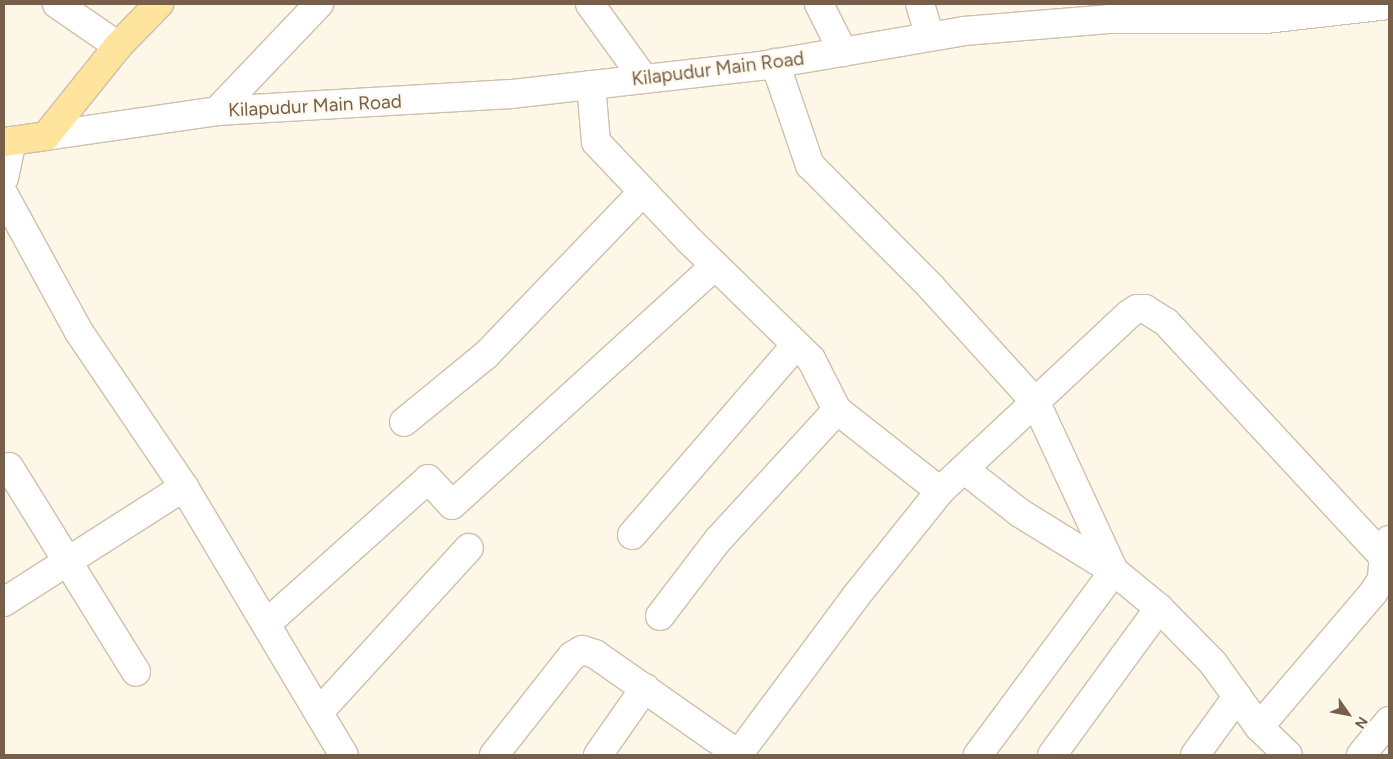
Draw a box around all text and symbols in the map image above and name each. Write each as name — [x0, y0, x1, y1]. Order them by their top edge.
street label: Kilapudur Main Road — [630, 47, 806, 91]
street label: Kilapudur Main Road — [228, 90, 402, 122]
north arrow — [1323, 689, 1373, 739]
text: N — [1351, 713, 1371, 732]

